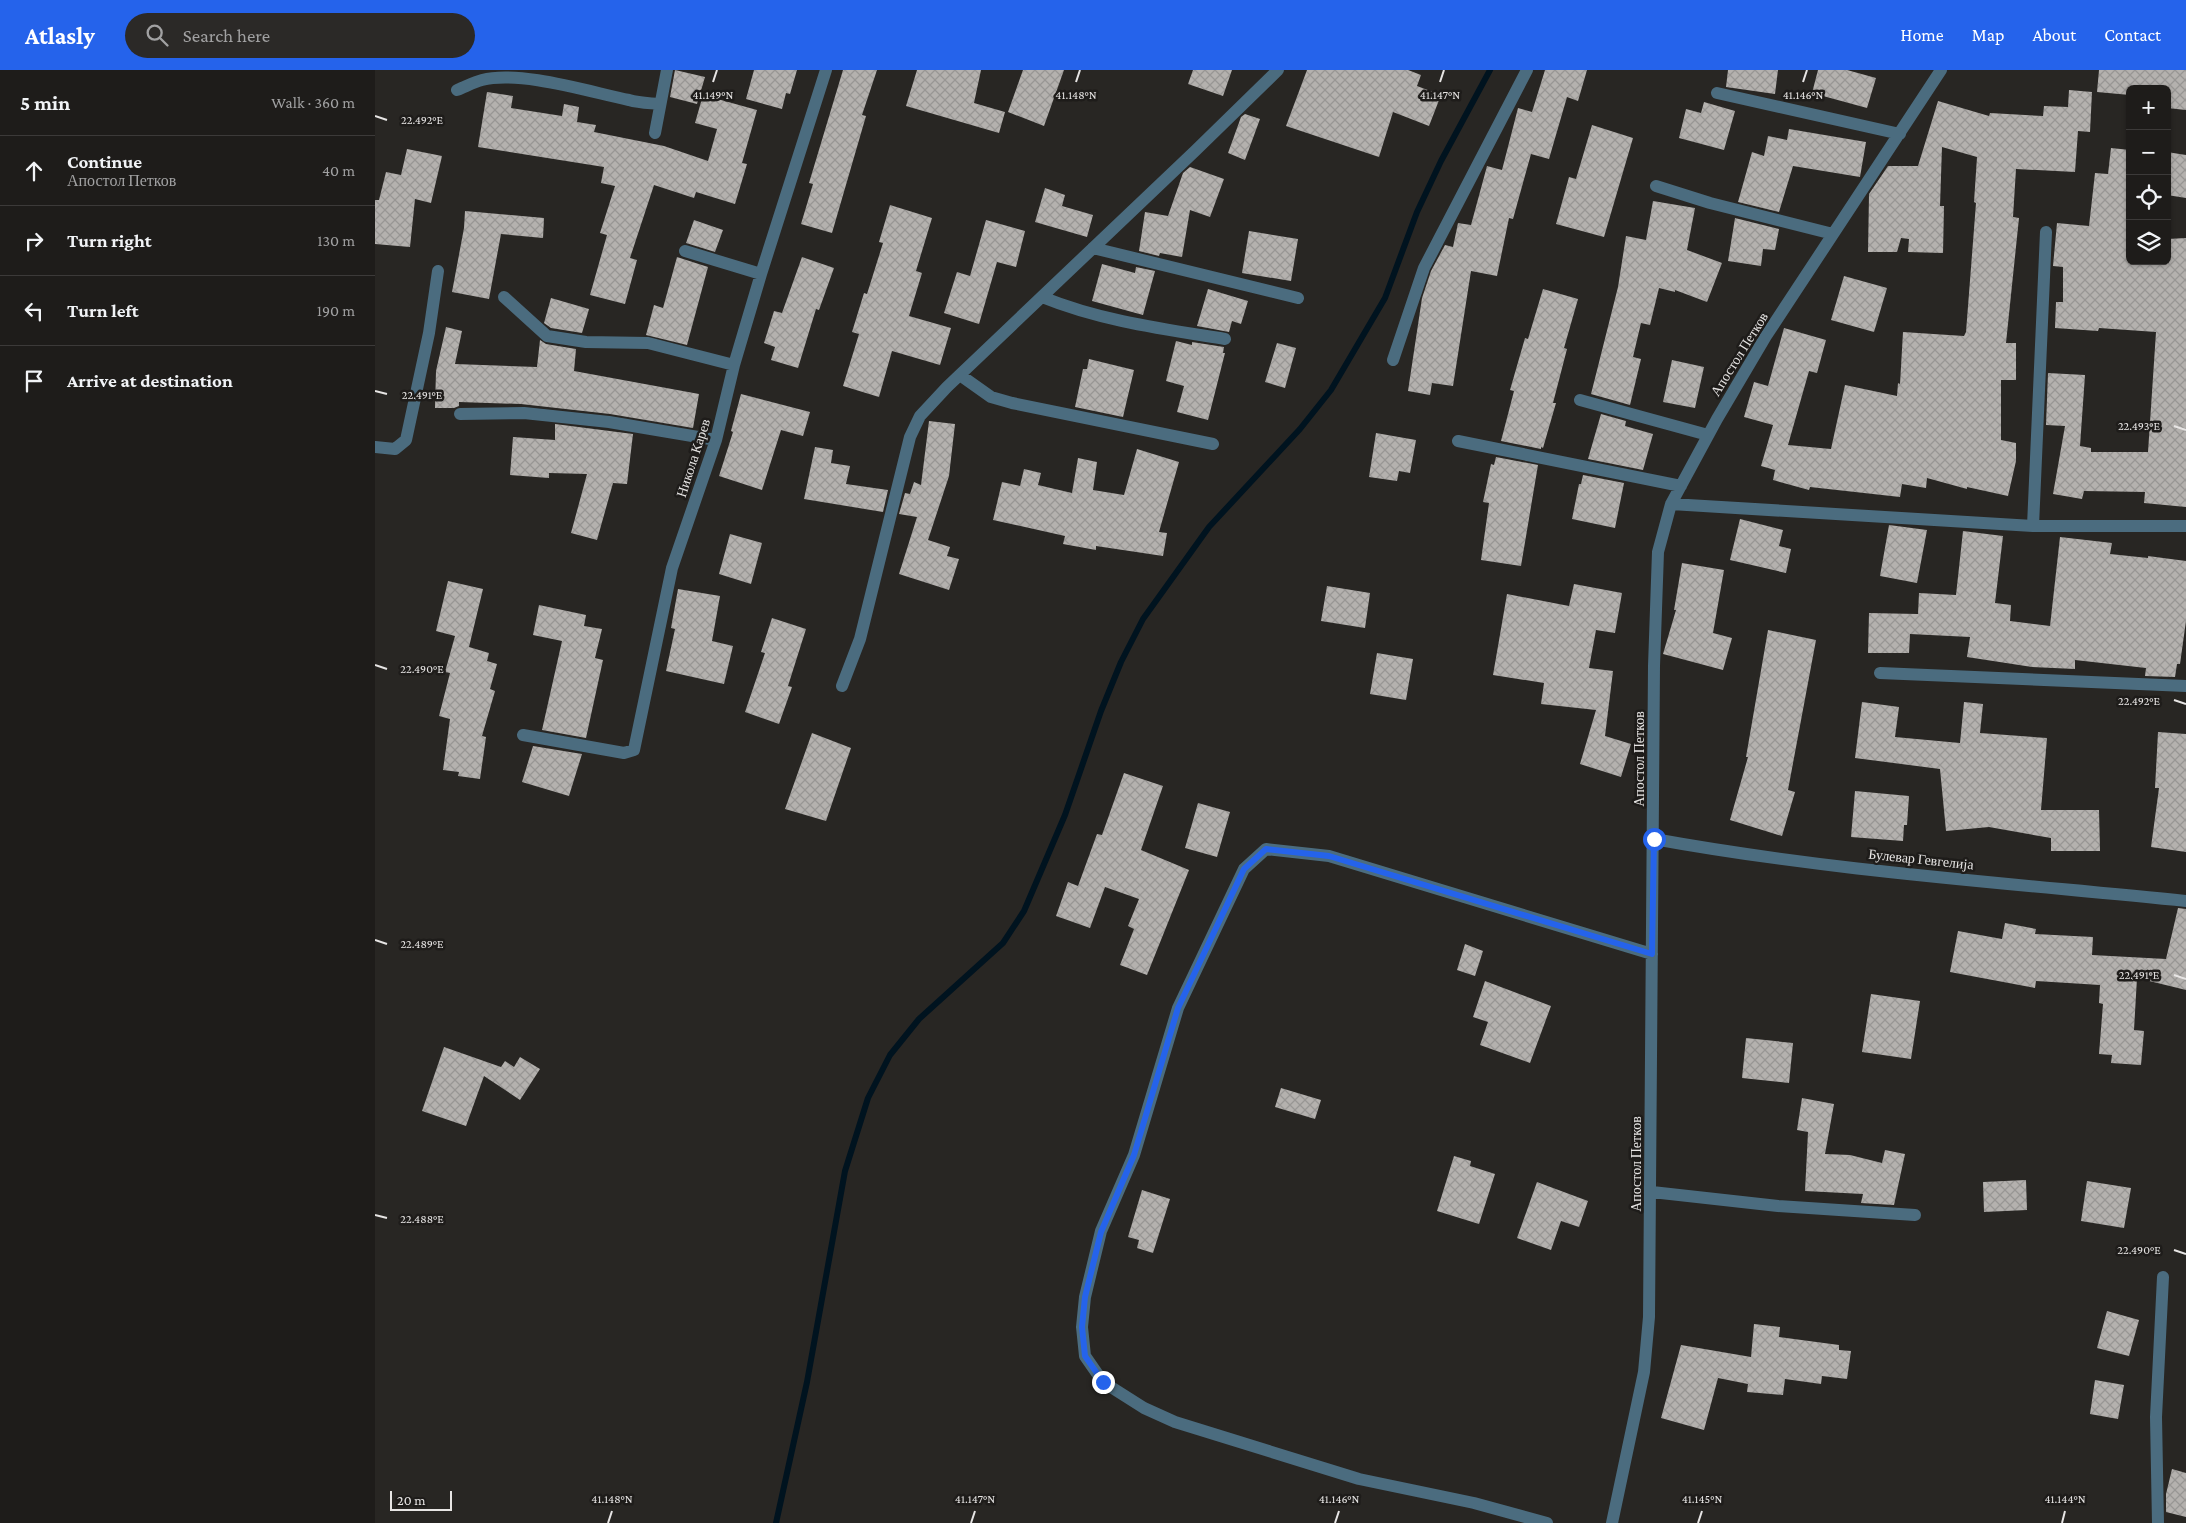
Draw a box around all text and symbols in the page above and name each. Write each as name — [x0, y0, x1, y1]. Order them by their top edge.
search box — [125, 13, 475, 58]
icon: search — [143, 21, 171, 49]
text: Atlasly — [25, 22, 95, 49]
text: Search here — [183, 25, 270, 46]
text: Home — [1901, 25, 1944, 45]
text: Map — [1972, 25, 2004, 45]
text: About — [2032, 25, 2076, 45]
text: Contact — [2104, 25, 2161, 45]
map controls — [2126, 85, 2171, 265]
button: + — [2126, 85, 2171, 130]
text: 41.149°N — [692, 88, 734, 102]
text: 41.148°N — [1055, 88, 1097, 102]
text: 41.147°N — [1420, 88, 1460, 102]
text: 41.146°N — [1783, 88, 1823, 102]
text: 5 min — [20, 91, 70, 115]
text: Walk · 360 m — [271, 94, 355, 111]
text: 22.492°E — [401, 113, 443, 127]
button: − — [2126, 130, 2171, 175]
text: Continue — [67, 151, 142, 172]
icon: ahead — [20, 157, 48, 185]
text: 40 m — [322, 162, 355, 179]
text: Апостол Петков — [67, 172, 176, 189]
button: locate — [2126, 175, 2171, 220]
button: layers — [2126, 220, 2171, 265]
icon: right — [20, 227, 48, 255]
text: Turn right — [67, 230, 152, 251]
text: 130 m — [317, 232, 355, 249]
icon: left — [20, 297, 48, 325]
text: Turn left — [67, 300, 139, 321]
text: 190 m — [317, 302, 355, 319]
street label: Апостол Петков — [1707, 309, 1771, 399]
icon: arrive — [20, 367, 48, 395]
text: Arrive at destination — [67, 370, 233, 391]
text: 22.491°E — [402, 388, 443, 402]
street label: Никола Карев — [673, 416, 713, 499]
text: 22.493°E — [2118, 419, 2161, 433]
text: 22.490°E — [400, 662, 444, 676]
text: 22.492°E — [2118, 694, 2160, 708]
street label: Апостол Петков — [1631, 711, 1647, 807]
route start — [1643, 828, 1666, 851]
street label: Булевар Гевгелија — [1868, 846, 1975, 873]
text: 22.489°E — [400, 937, 444, 951]
text: 22.491°E — [2119, 968, 2160, 982]
street label: Апостол Петков — [1628, 1116, 1644, 1212]
text: 22.488°E — [400, 1212, 444, 1226]
text: 22.490°E — [2117, 1243, 2161, 1257]
route end — [1092, 1371, 1115, 1394]
scale bar — [390, 1488, 453, 1511]
text: 20 m — [397, 1492, 425, 1508]
text: 41.148°N — [591, 1492, 633, 1506]
text: 41.147°N — [955, 1492, 995, 1506]
text: 41.146°N — [1319, 1492, 1359, 1506]
text: 41.145°N — [1682, 1492, 1722, 1506]
text: 41.144°N — [2044, 1492, 2086, 1506]

